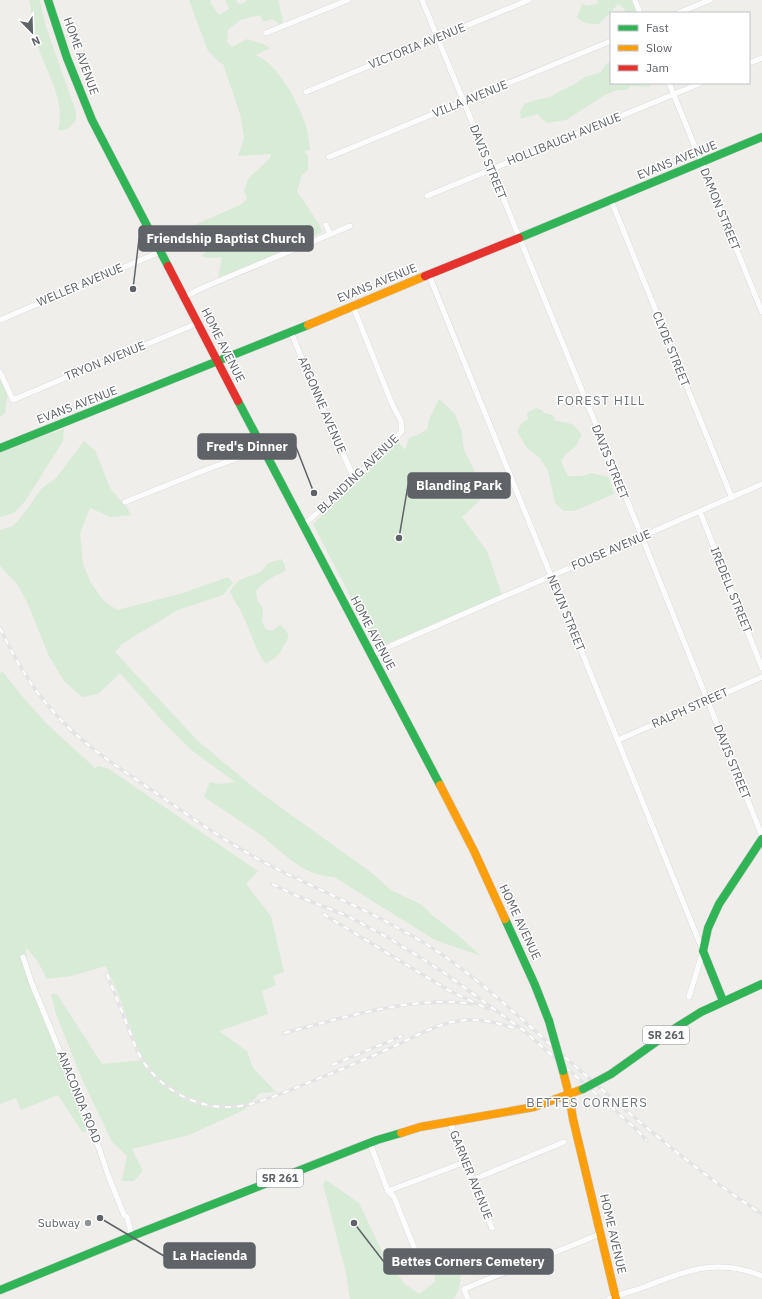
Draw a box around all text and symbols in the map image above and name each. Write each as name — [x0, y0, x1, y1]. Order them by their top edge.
north arrow — [12, 12, 52, 52]
legend — [610, 12, 750, 84]
street label: HOME AVENUE — [60, 15, 102, 97]
street label: VICTORIA AVENUE — [366, 19, 467, 72]
text: Fast — [646, 20, 669, 35]
text: N — [29, 33, 42, 49]
text: Slow — [646, 40, 672, 55]
text: Jam — [646, 60, 669, 75]
street label: VILLA AVENUE — [430, 77, 510, 120]
street label: HOLLIBAUGH AVENUE — [504, 109, 623, 168]
street label: DAVIS STREET — [467, 122, 510, 201]
street label: EVANS AVENUE — [635, 137, 719, 182]
street label: DAMON STREET — [697, 165, 744, 252]
callout: Friendship Baptist Church — [139, 226, 313, 251]
text: Friendship Baptist Church — [147, 230, 305, 247]
street label: WELLER AVENUE — [34, 260, 125, 309]
street label: EVANS AVENUE — [335, 260, 419, 305]
street label: HOME AVENUE — [198, 305, 249, 385]
street label: CLYDE STREET — [650, 309, 693, 389]
street label: TRYON AVENUE — [62, 338, 147, 384]
street label: ARGONNE AVENUE — [295, 354, 350, 456]
street label: EVANS AVENUE — [35, 382, 119, 427]
district label: FOREST HILL — [557, 392, 645, 409]
street label: DAVIS STREET — [589, 422, 632, 501]
street label: BLANDING AVENUE — [314, 431, 402, 517]
callout: Fred's Dinner — [198, 434, 296, 459]
text: Fred's Dinner — [206, 438, 288, 455]
callout: Blanding Park — [408, 473, 510, 498]
text: Blanding Park — [416, 477, 502, 494]
street label: FOUSE AVENUE — [569, 526, 653, 573]
street label: IREDELL STREET — [707, 545, 756, 635]
street label: NEVIN STREET — [544, 572, 589, 653]
street label: HOME AVENUE — [348, 593, 399, 672]
street label: RALPH STREET — [649, 684, 731, 731]
street label: DAVIS STREET — [711, 722, 754, 801]
street label: HOME AVENUE — [496, 882, 545, 962]
road number: SR 261 — [643, 1026, 689, 1044]
street label: ANACONDA ROAD — [54, 1049, 105, 1145]
district label: BETTES CORNERS — [526, 1094, 648, 1111]
street label: GARNER AVENUE — [447, 1128, 496, 1222]
road number: SR 261 — [257, 1169, 303, 1187]
street label: HOME AVENUE — [597, 1192, 630, 1275]
place label: Subway — [38, 1215, 80, 1230]
marker: Subway — [83, 1218, 93, 1228]
callout: La Hacienda — [164, 1243, 255, 1268]
text: La Hacienda — [172, 1247, 248, 1264]
callout: Bettes Corners Cemetery — [384, 1249, 553, 1274]
text: Bettes Corners Cemetery — [392, 1253, 545, 1270]

